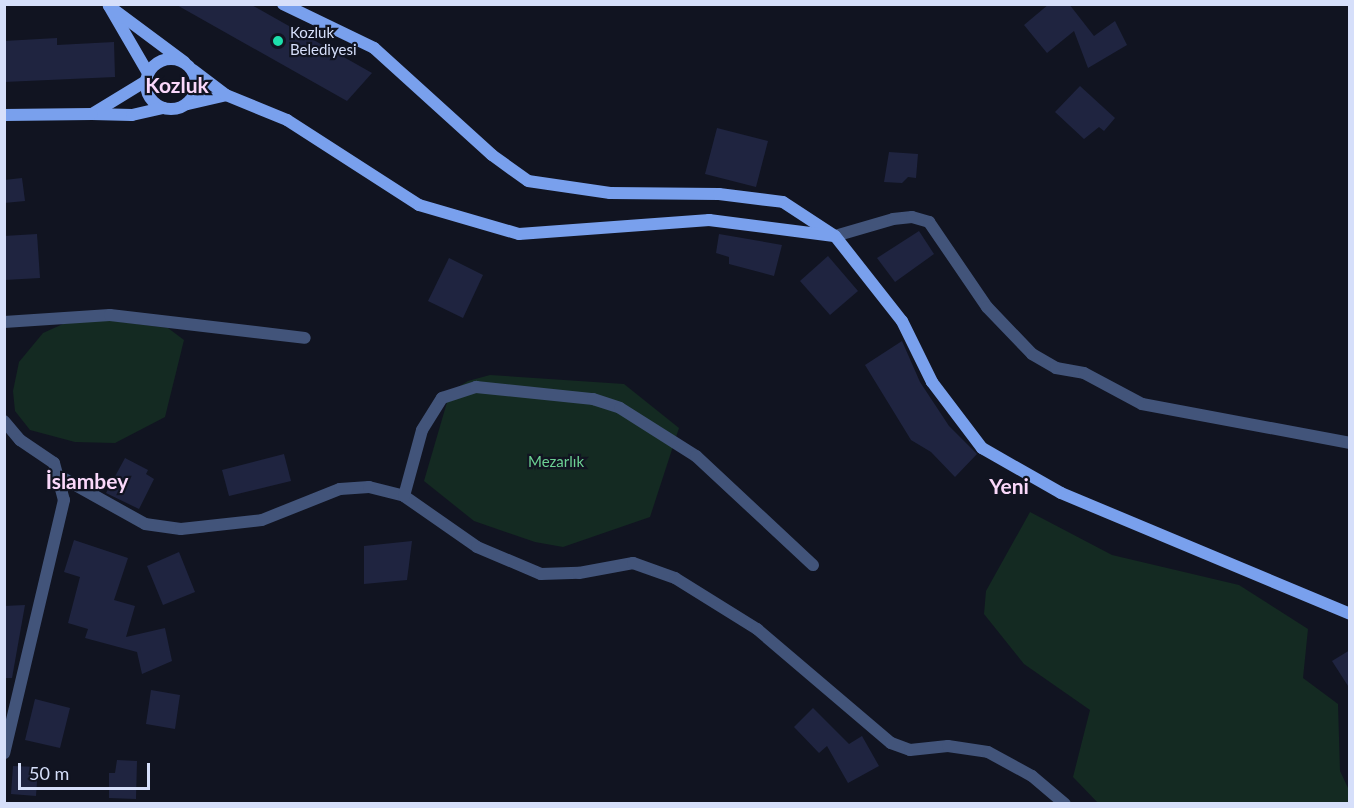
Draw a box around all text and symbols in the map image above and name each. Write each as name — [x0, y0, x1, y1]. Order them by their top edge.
place label: Kozluk Belediyesi — [290, 23, 357, 58]
marker: Kozluk Belediyesi — [271, 34, 285, 48]
district label: Kozluk — [145, 72, 209, 98]
park label: Mezarlık — [528, 453, 584, 471]
district label: İslambey — [46, 468, 128, 494]
district label: Yeni — [989, 473, 1029, 499]
scale bar — [21, 751, 153, 789]
text: 50 m — [29, 762, 69, 784]

